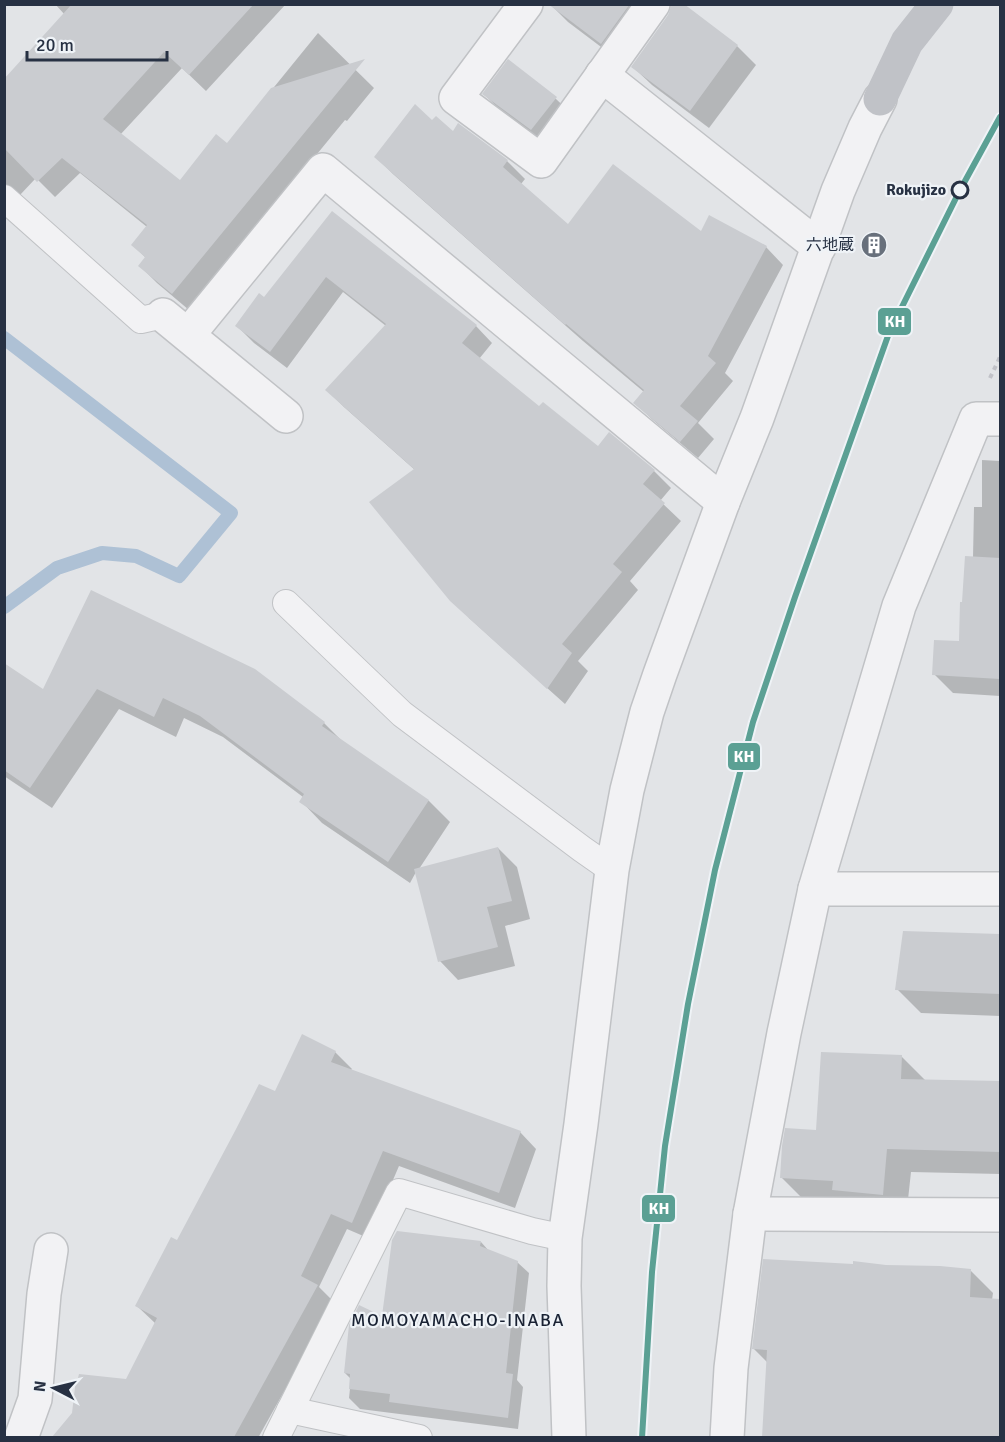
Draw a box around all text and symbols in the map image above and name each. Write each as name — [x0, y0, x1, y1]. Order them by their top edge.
scale bar — [27, 24, 166, 62]
text: 20 m — [36, 34, 74, 56]
place label: Rokujizo — [886, 180, 946, 200]
marker: Rokujizo — [951, 181, 969, 199]
building icon: 六地蔵 — [859, 230, 889, 260]
place label: 六地蔵 — [806, 235, 854, 255]
line badge: KH — [877, 307, 912, 336]
text: KH — [885, 312, 905, 332]
line badge: KH — [727, 742, 761, 771]
text: KH — [734, 747, 754, 767]
line badge: KH — [641, 1194, 676, 1223]
text: KH — [649, 1199, 669, 1219]
district label: MOMOYAMACHO-INABA — [351, 1309, 565, 1331]
north arrow — [24, 1358, 84, 1418]
text: N — [30, 1380, 51, 1393]

